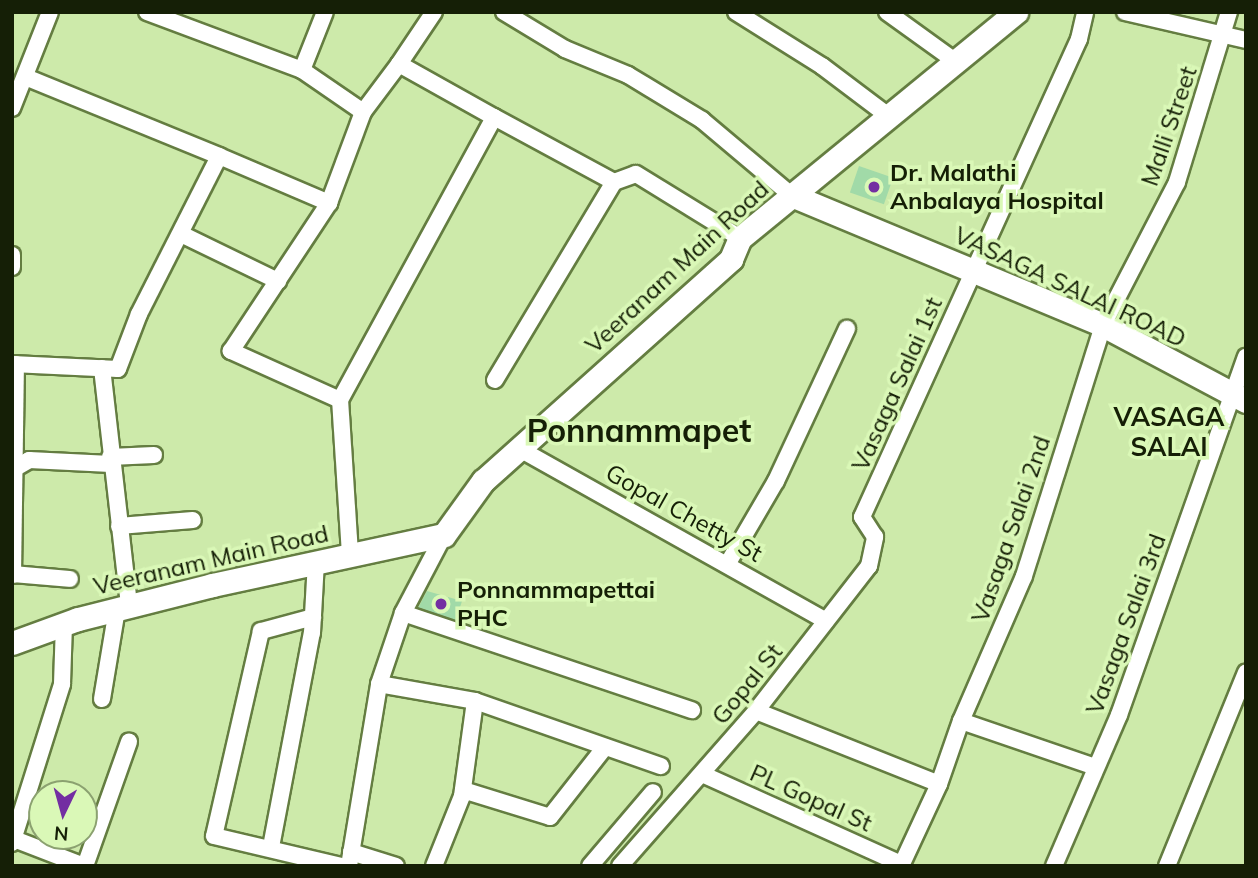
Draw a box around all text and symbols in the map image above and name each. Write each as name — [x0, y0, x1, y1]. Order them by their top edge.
street label: Malli Street — [1135, 62, 1203, 190]
place label: Dr. Malathi Anbalaya Hospital — [890, 159, 1104, 215]
street label: Veeranam Main Road — [579, 175, 775, 359]
marker: Dr. Malathi Anbalaya Hospital — [864, 177, 884, 197]
street label: VASAGA SALAI ROAD — [950, 221, 1190, 353]
street label: Vasaga Salai 1st — [846, 293, 948, 475]
district label: VASAGA SALAI — [1114, 401, 1224, 462]
district label: Ponnammapet — [527, 411, 751, 449]
street label: Vasaga Salai 2nd — [966, 432, 1056, 626]
street label: Gopal Chetty St — [601, 458, 767, 568]
street label: Veeranam Main Road — [91, 519, 331, 601]
street label: Vasaga Salai 3rd — [1080, 530, 1172, 718]
place label: Ponnammapettai PHC — [457, 576, 655, 632]
marker: Ponnammapettai PHC — [431, 594, 451, 614]
street label: Gopal St — [706, 638, 788, 730]
street label: PL Gopal St — [746, 758, 876, 838]
north arrow — [28, 780, 98, 850]
text: N — [53, 821, 70, 847]

